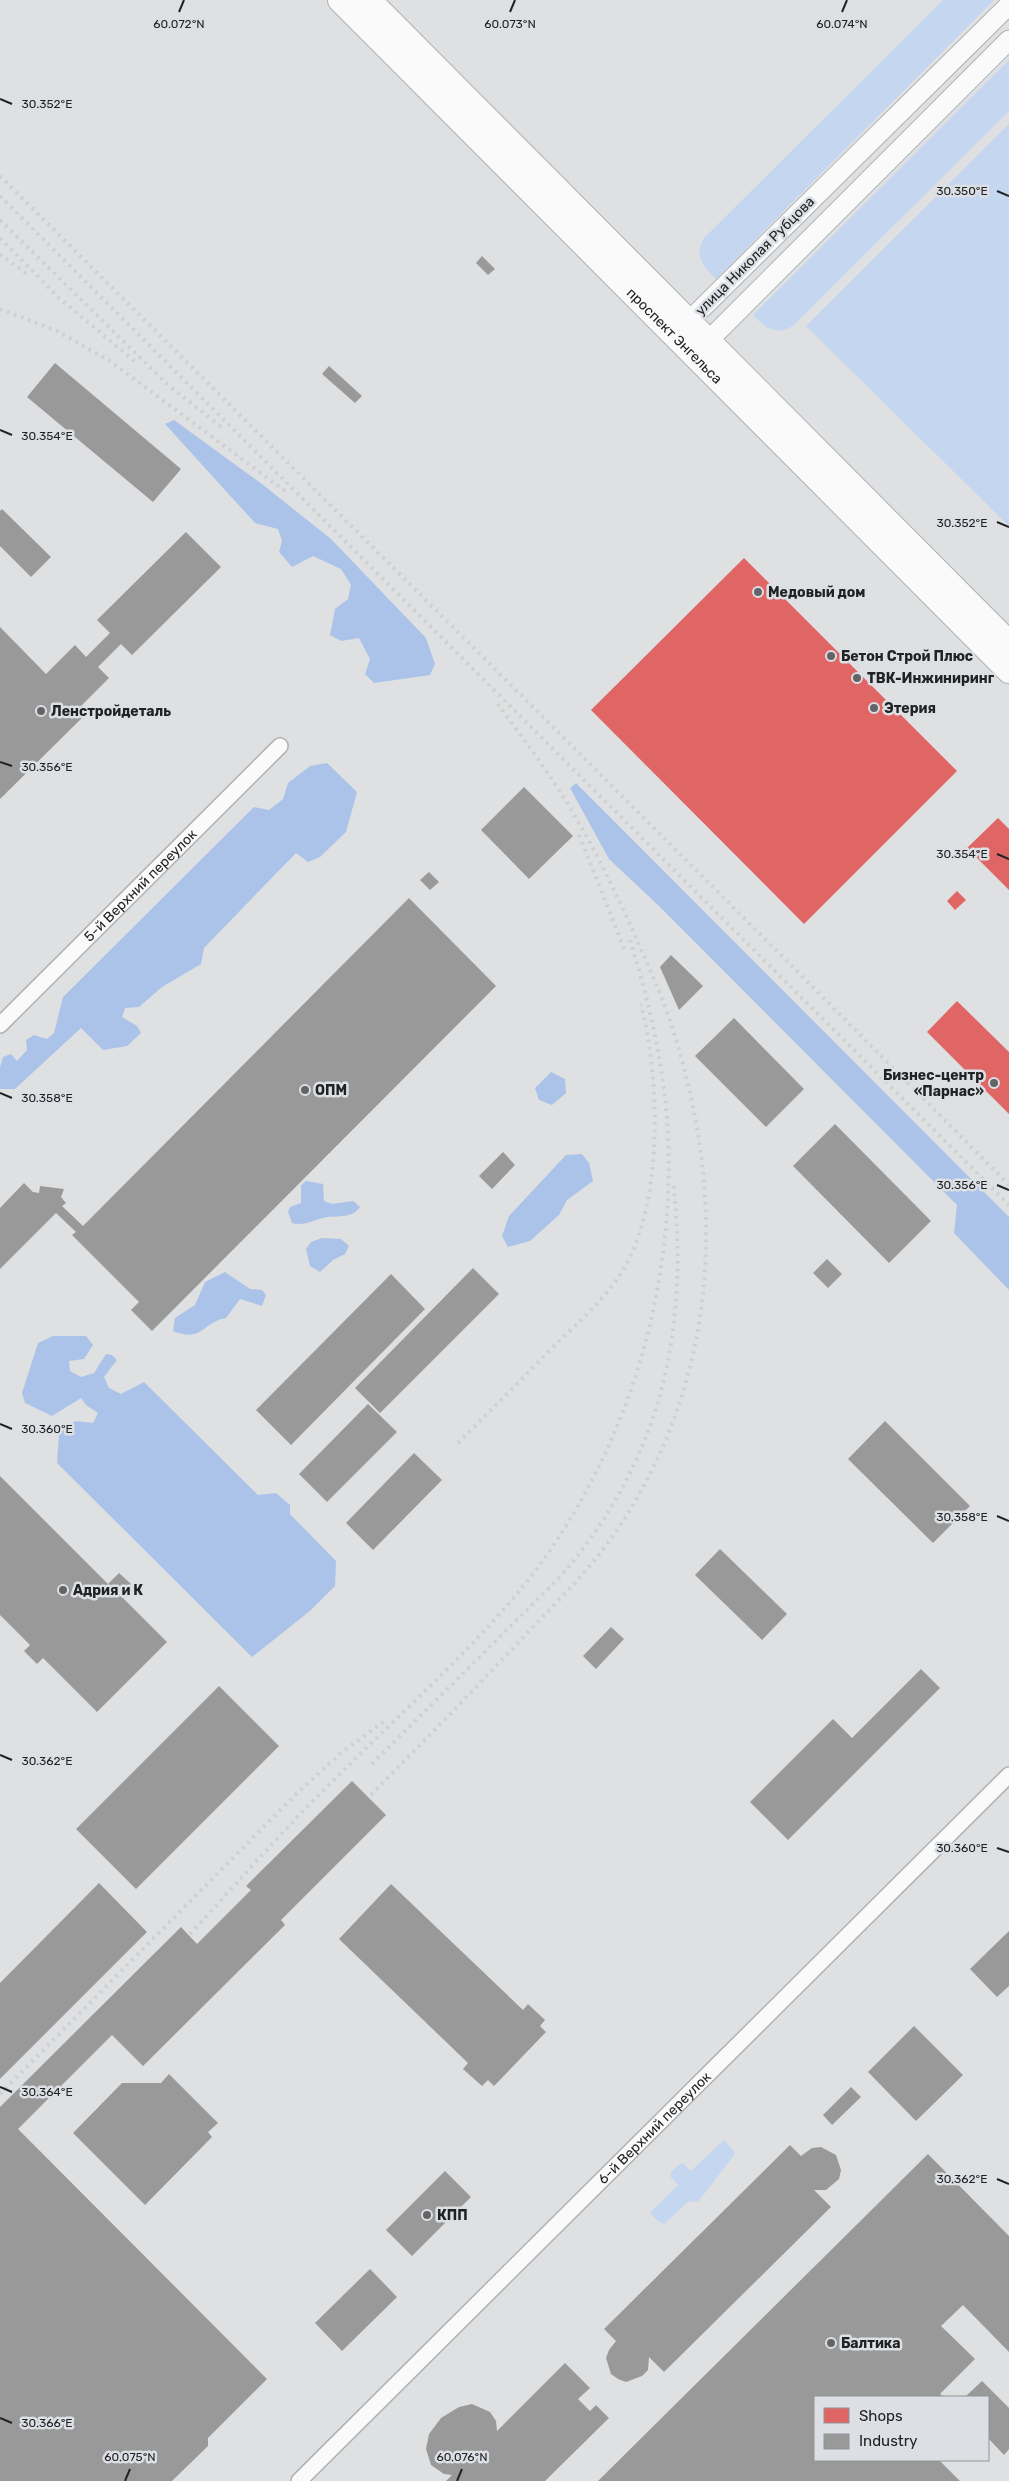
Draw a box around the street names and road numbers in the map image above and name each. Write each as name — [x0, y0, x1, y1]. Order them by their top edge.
street label: улица Николая Рубцова — [692, 193, 818, 319]
street label: проспект Энгельса — [623, 284, 726, 387]
street label: 5-й Верхний переулок — [80, 825, 201, 945]
street label: 6-й Верхний переулок — [594, 2068, 715, 2187]

